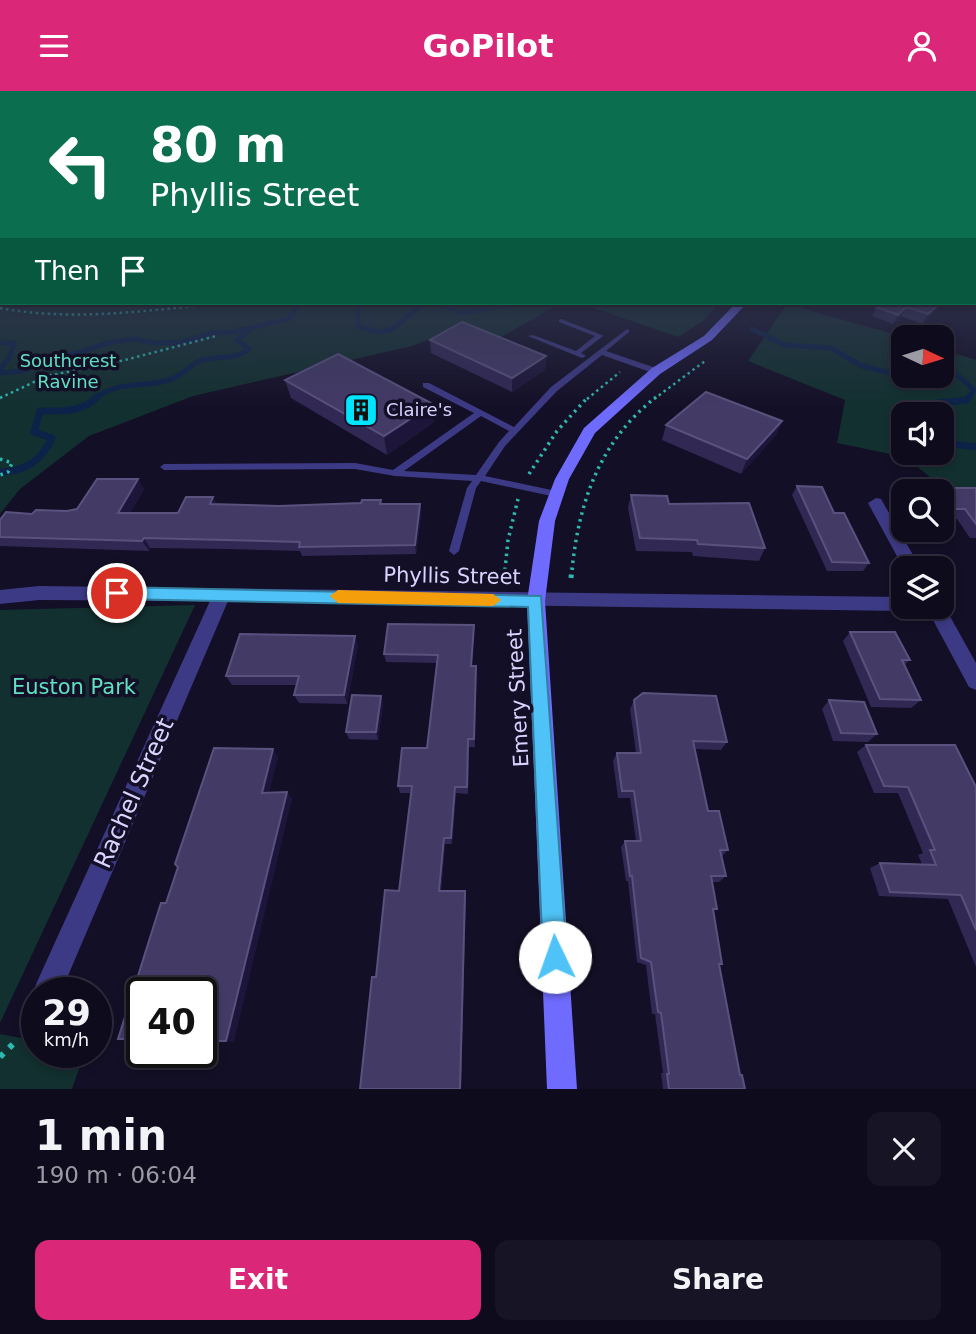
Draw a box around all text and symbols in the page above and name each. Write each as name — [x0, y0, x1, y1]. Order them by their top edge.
icon: menu — [35, 27, 73, 65]
text: GoPilot — [423, 27, 553, 65]
icon: person — [903, 27, 941, 65]
text: 80 m — [150, 117, 286, 174]
icon: left — [35, 119, 126, 210]
text: Phyllis Street — [150, 176, 359, 214]
icon: arrive — [114, 252, 152, 290]
text: Then — [35, 256, 100, 286]
north arrow — [891, 325, 954, 389]
map controls — [891, 325, 954, 619]
park label: Southcrest Ravine — [20, 350, 116, 392]
building icon: Claire's — [342, 391, 380, 429]
place label: Claire's — [386, 399, 452, 420]
button: sound — [891, 402, 954, 465]
button: search — [891, 479, 954, 542]
button: layers — [891, 556, 954, 619]
pin — [87, 563, 147, 623]
street label: Phyllis Street — [383, 563, 521, 589]
icon: arrive — [98, 574, 136, 612]
street label: Emery Street — [502, 628, 534, 768]
park label: Euston Park — [12, 675, 137, 699]
street label: Rachel Street — [88, 714, 180, 872]
position arrow — [518, 920, 592, 994]
speed limit sign: 40 — [126, 977, 217, 1068]
text: 29 — [42, 993, 91, 1033]
text: km/h — [44, 1029, 89, 1050]
text: 1 min — [35, 1111, 167, 1160]
button: close — [867, 1112, 941, 1186]
text: 190 m · 06:04 — [35, 1162, 197, 1188]
button: Exit — [35, 1240, 481, 1320]
button: Share — [495, 1240, 941, 1320]

